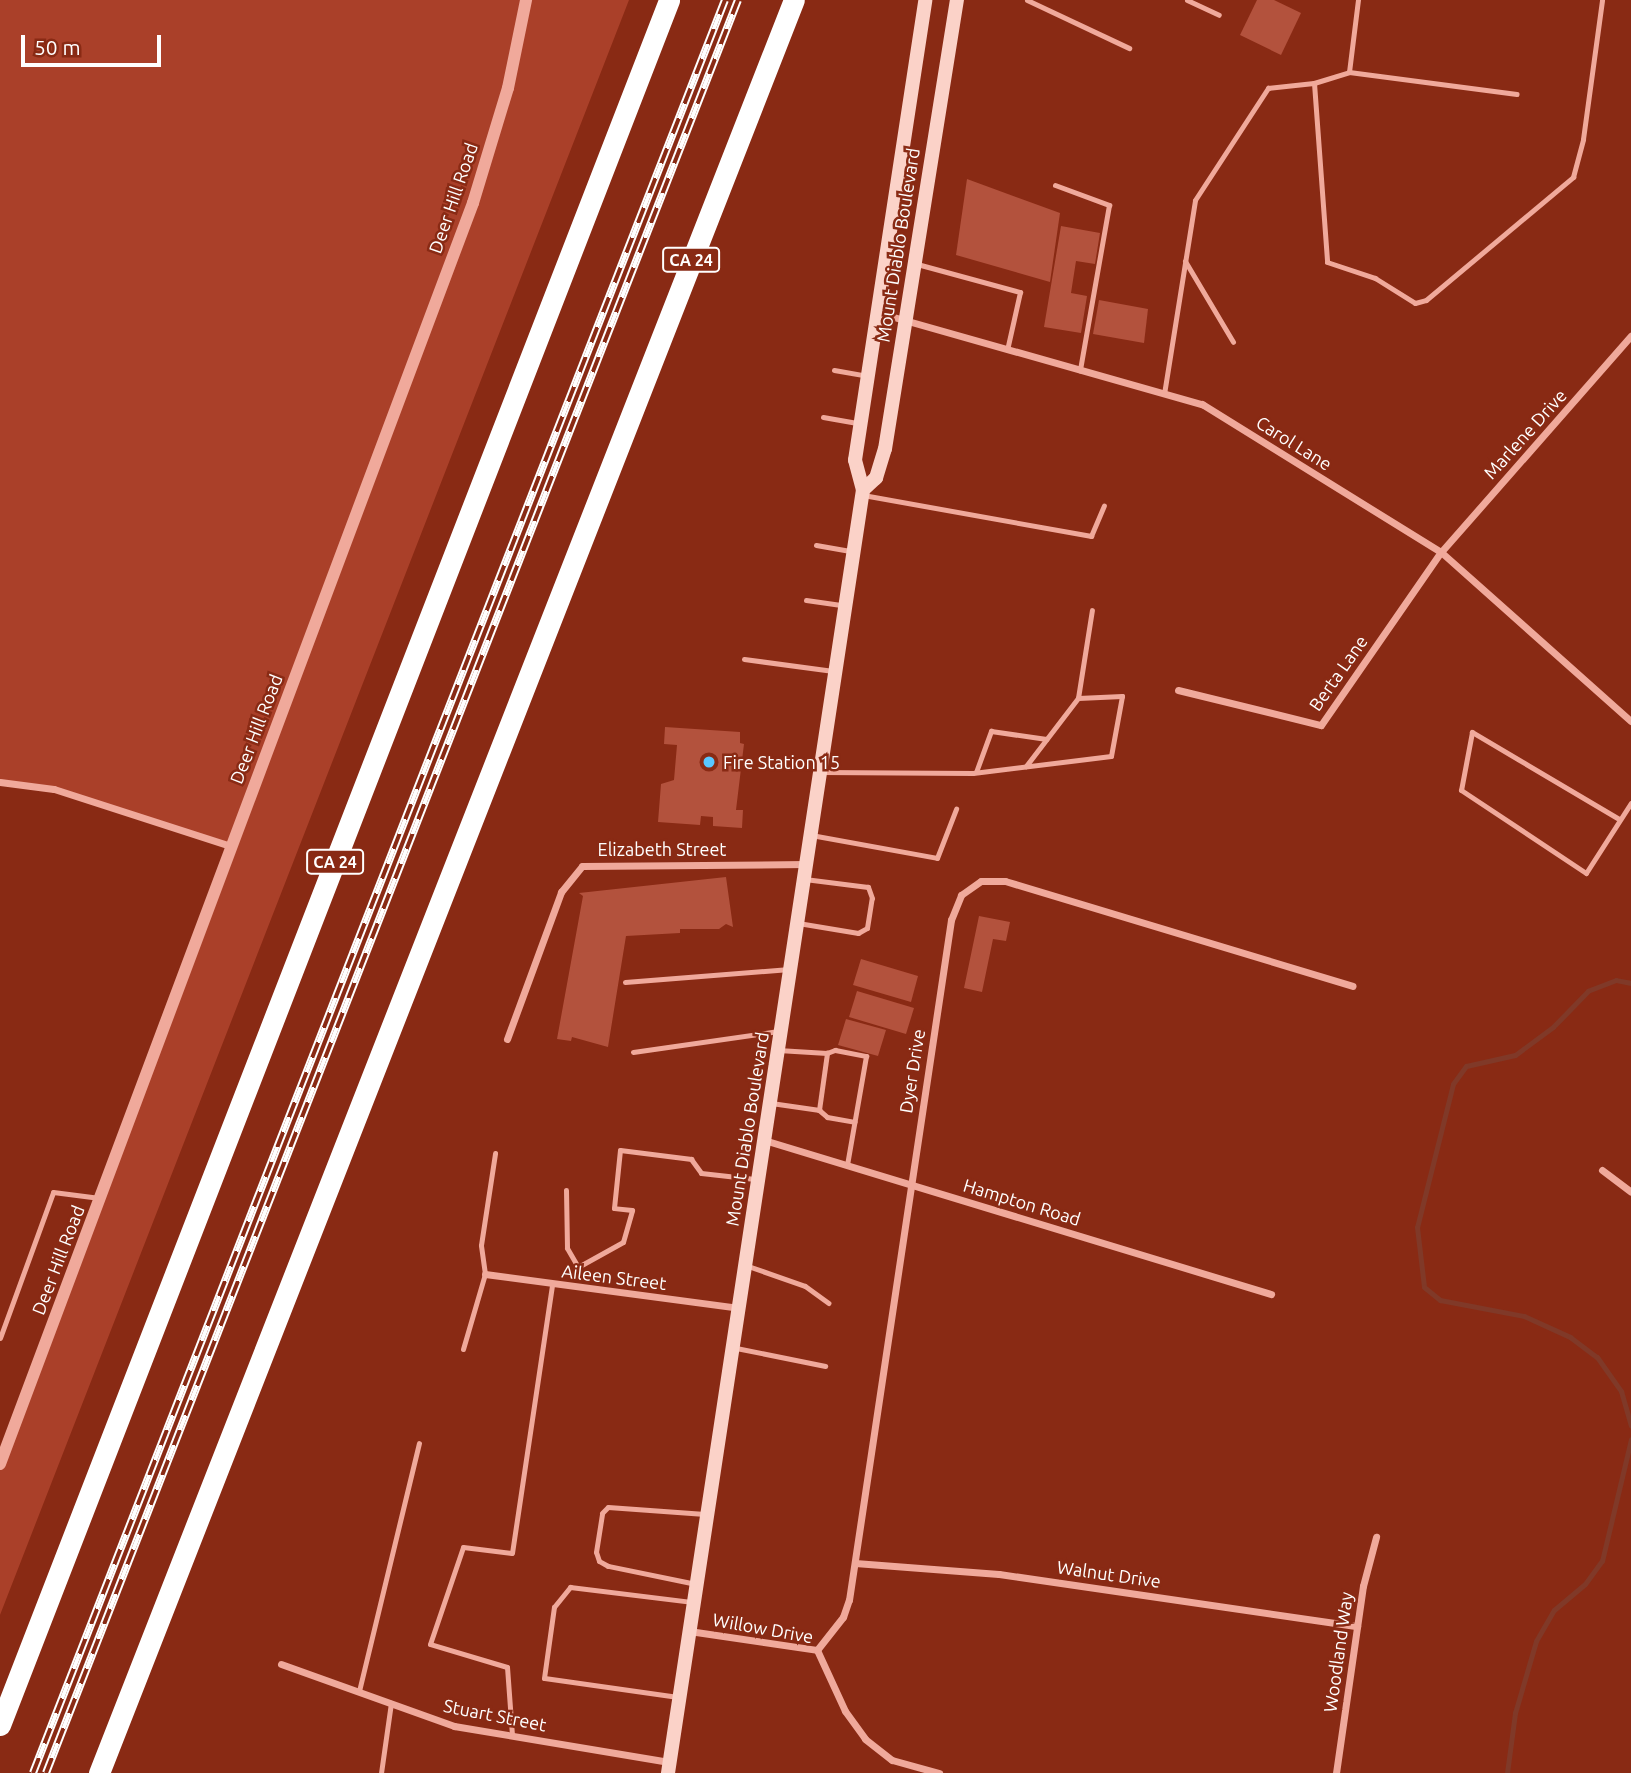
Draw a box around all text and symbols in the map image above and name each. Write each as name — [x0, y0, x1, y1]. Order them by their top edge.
scale bar — [24, 21, 164, 65]
text: 50 m — [34, 35, 81, 59]
street label: Deer Hill Road — [424, 140, 482, 256]
street label: Mount Diablo Boulevard — [872, 146, 924, 344]
road number: CA 24 — [661, 248, 721, 272]
street label: Marlene Drive — [1479, 385, 1571, 483]
street label: Carol Lane — [1252, 411, 1336, 475]
street label: Berta Lane — [1304, 631, 1372, 715]
street label: Deer Hill Road — [225, 671, 287, 787]
place label: Fire Station 15 — [723, 751, 840, 773]
marker: Fire Station 15 — [701, 754, 717, 770]
street label: Elizabeth Street — [598, 838, 726, 860]
road number: CA 24 — [305, 849, 365, 874]
street label: Dyer Drive — [895, 1027, 929, 1115]
street label: Mount Diablo Boulevard — [721, 1030, 773, 1228]
street label: Hampton Road — [961, 1174, 1083, 1230]
street label: Deer Hill Road — [27, 1202, 89, 1318]
street label: Aileen Street — [560, 1260, 668, 1294]
street label: Walnut Drive — [1056, 1556, 1162, 1592]
street label: Woodland Way — [1319, 1591, 1357, 1713]
street label: Willow Drive — [711, 1609, 815, 1647]
street label: Stuart Street — [442, 1694, 548, 1736]

